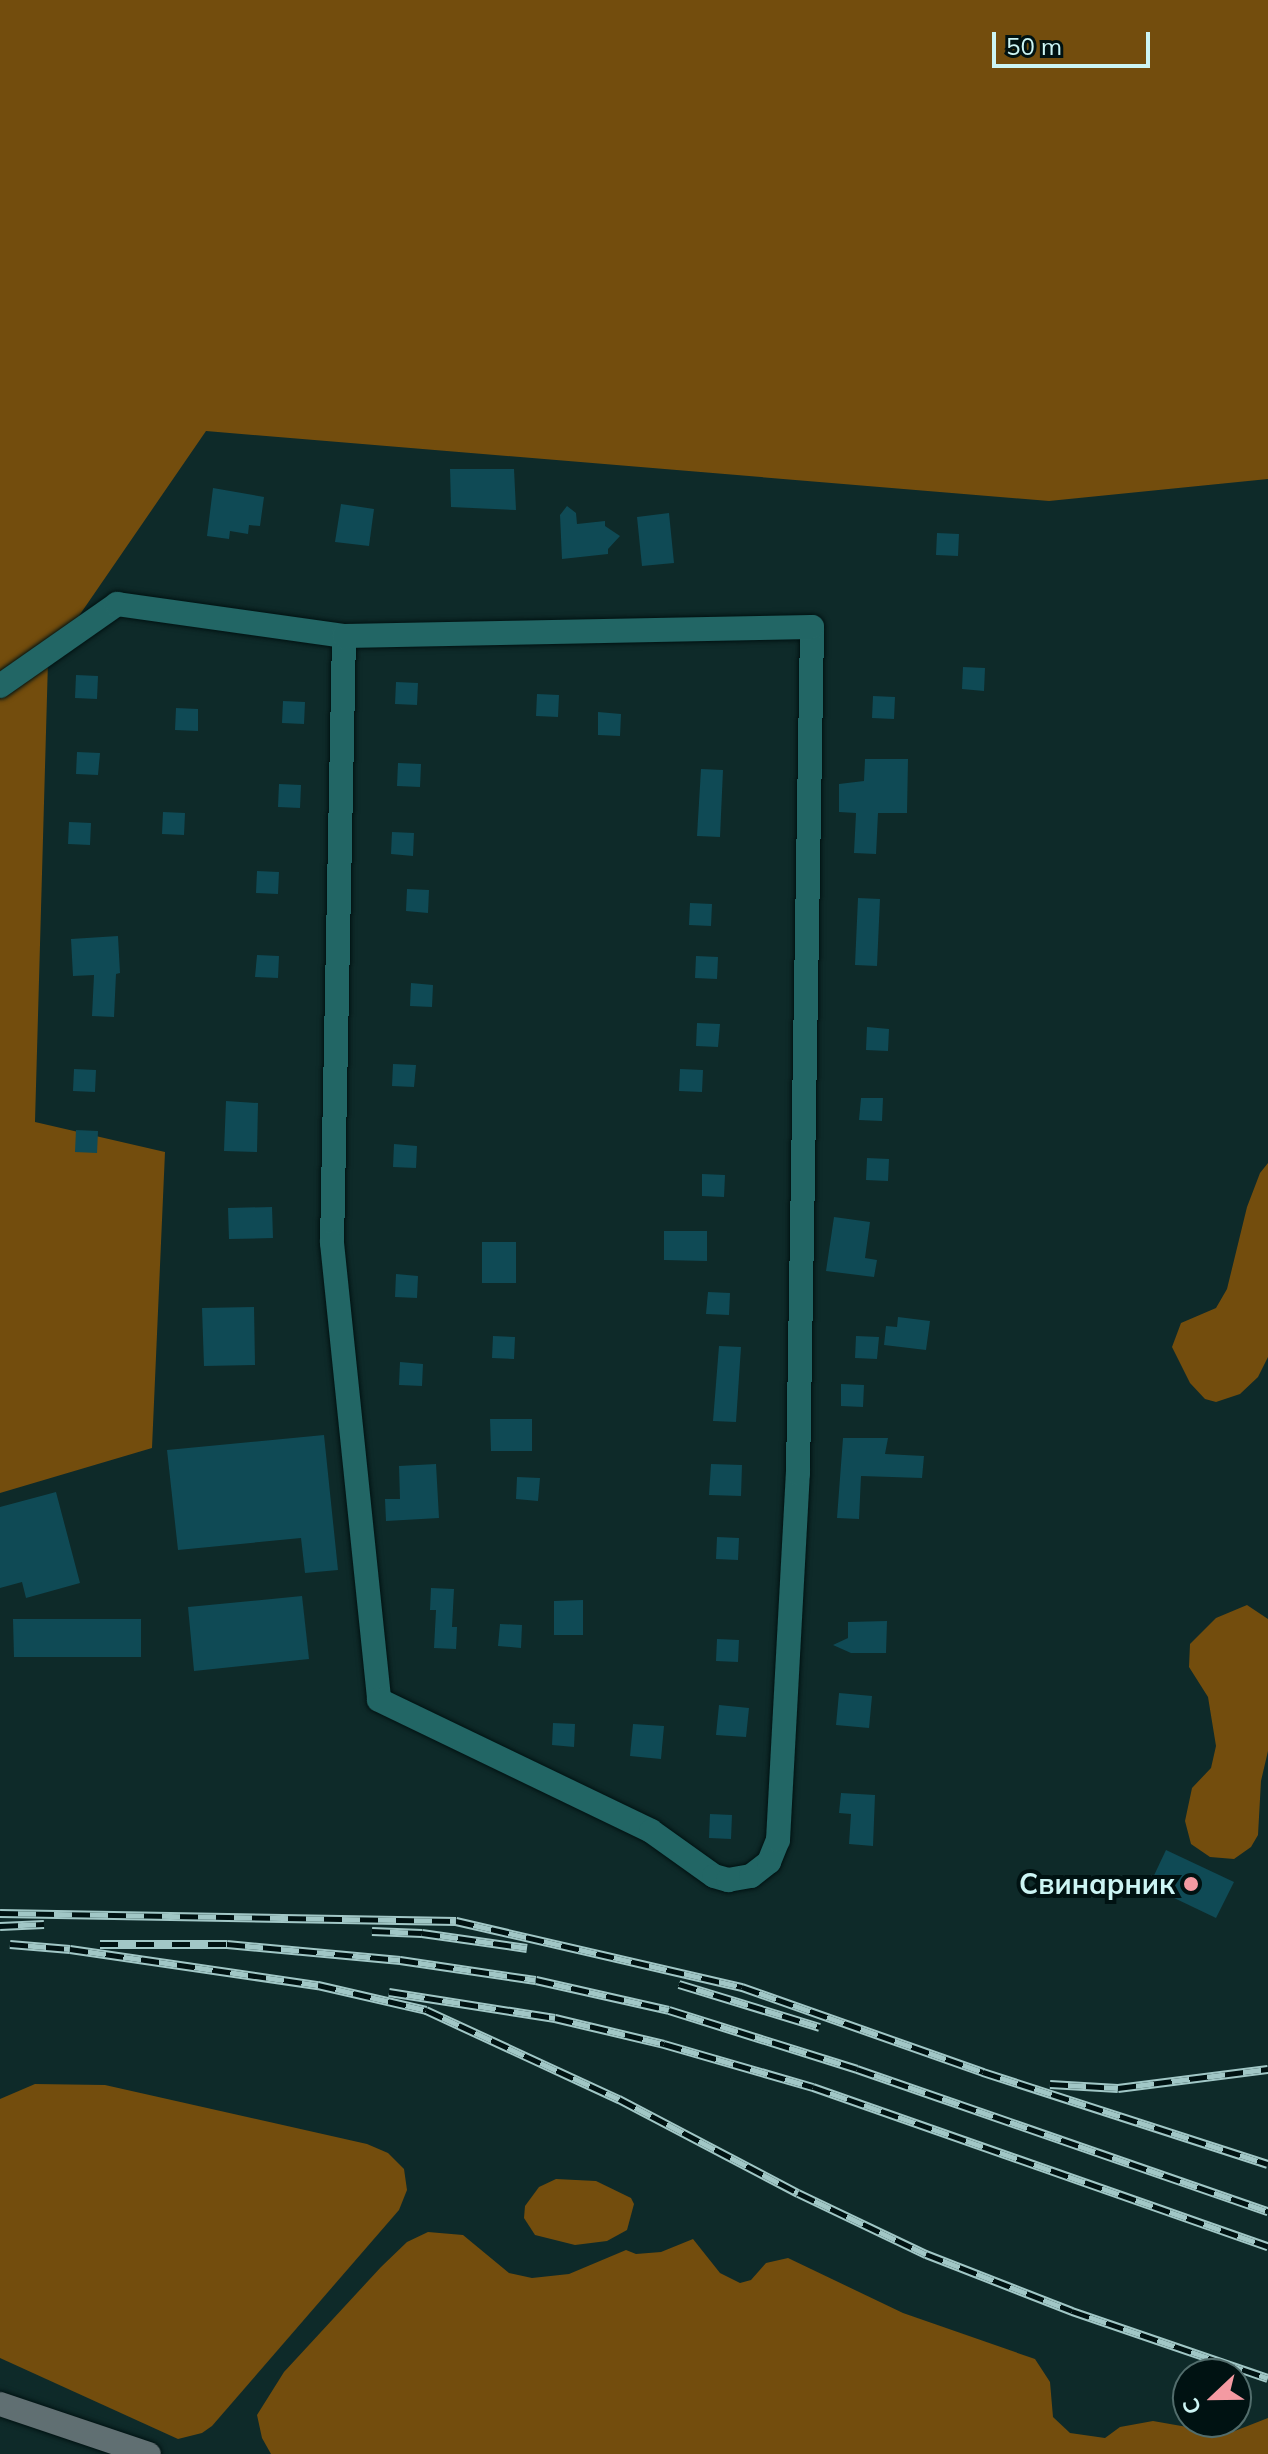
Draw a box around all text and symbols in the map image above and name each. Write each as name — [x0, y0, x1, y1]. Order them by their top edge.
scale bar — [996, 16, 1154, 66]
text: 50 m — [1006, 31, 1062, 61]
place label: Свинарник — [1019, 1867, 1175, 1901]
marker: Свинарник — [1182, 1875, 1200, 1893]
north arrow — [1172, 2358, 1252, 2438]
text: С — [1176, 2394, 1207, 2418]

